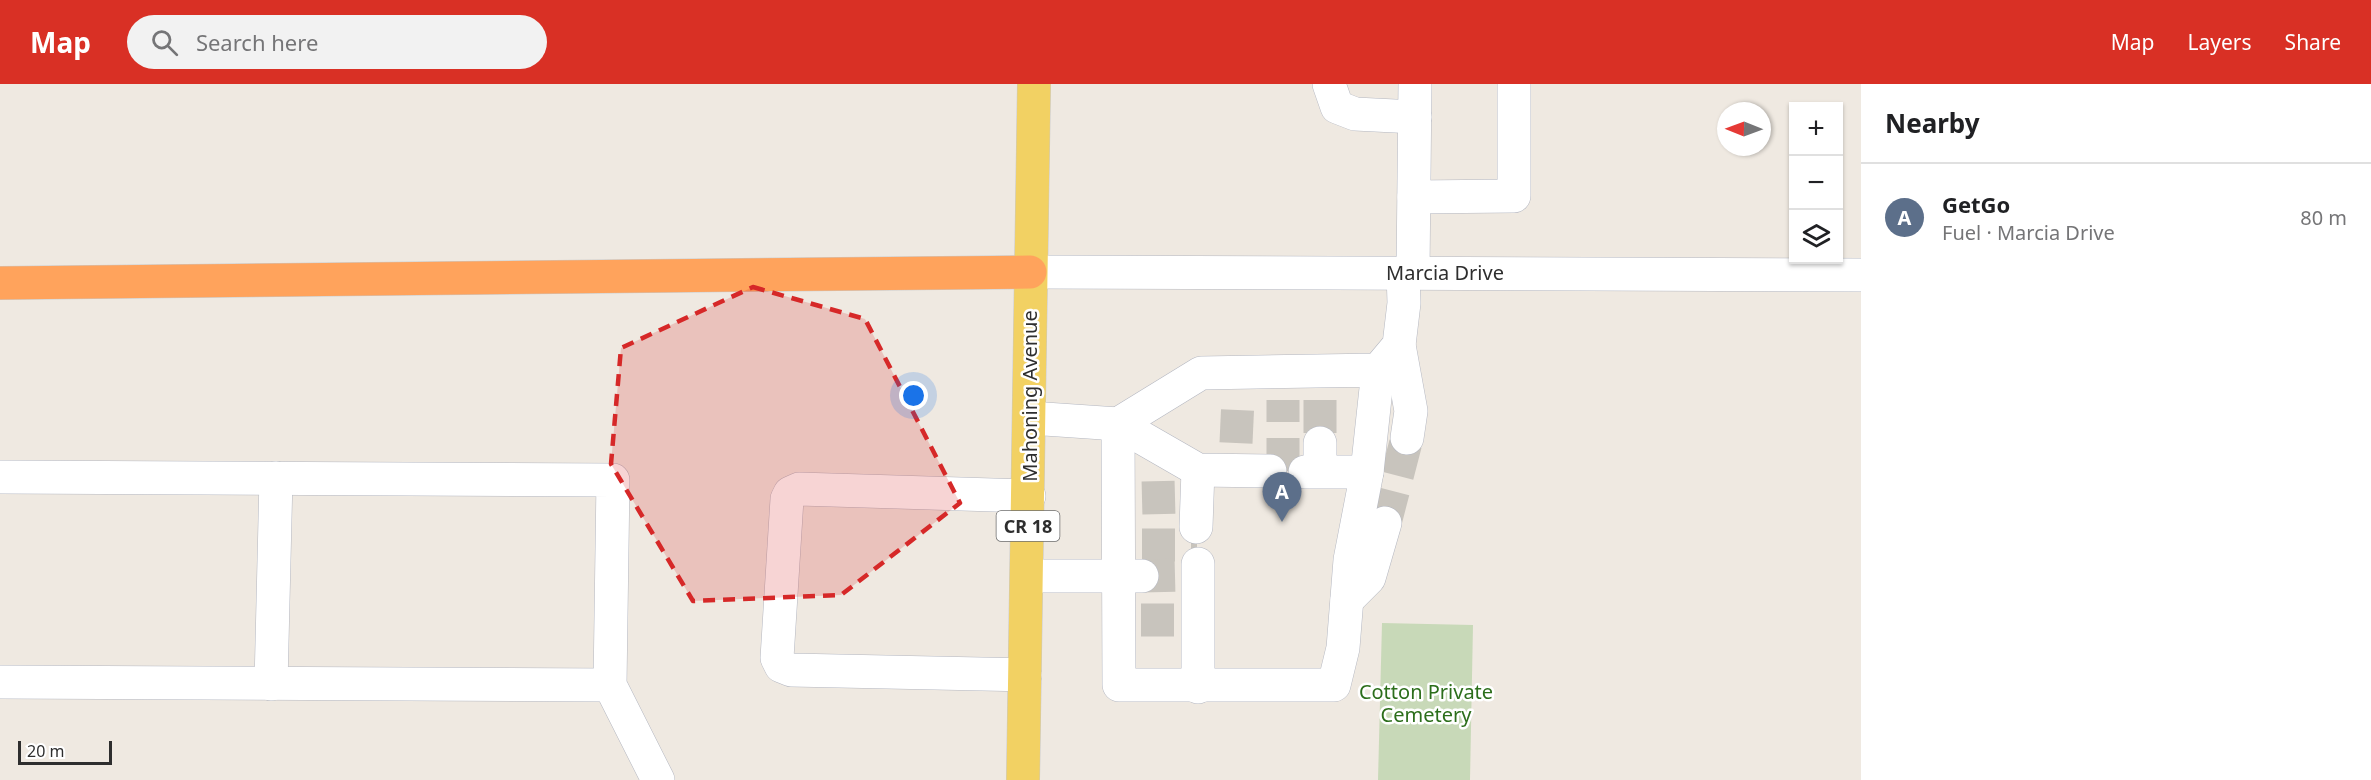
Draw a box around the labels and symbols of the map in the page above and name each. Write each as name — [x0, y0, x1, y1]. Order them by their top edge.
north arrow — [1717, 102, 1771, 156]
street label: Marcia Drive — [1386, 259, 1504, 286]
street label: Mahoning Avenue — [1016, 310, 1043, 482]
your location — [899, 381, 928, 410]
pin: A — [1262, 472, 1302, 522]
road number: CR 18 — [996, 511, 1060, 541]
park label: Cotton Private Cemetery — [1359, 678, 1493, 728]
scale bar — [18, 738, 112, 766]

